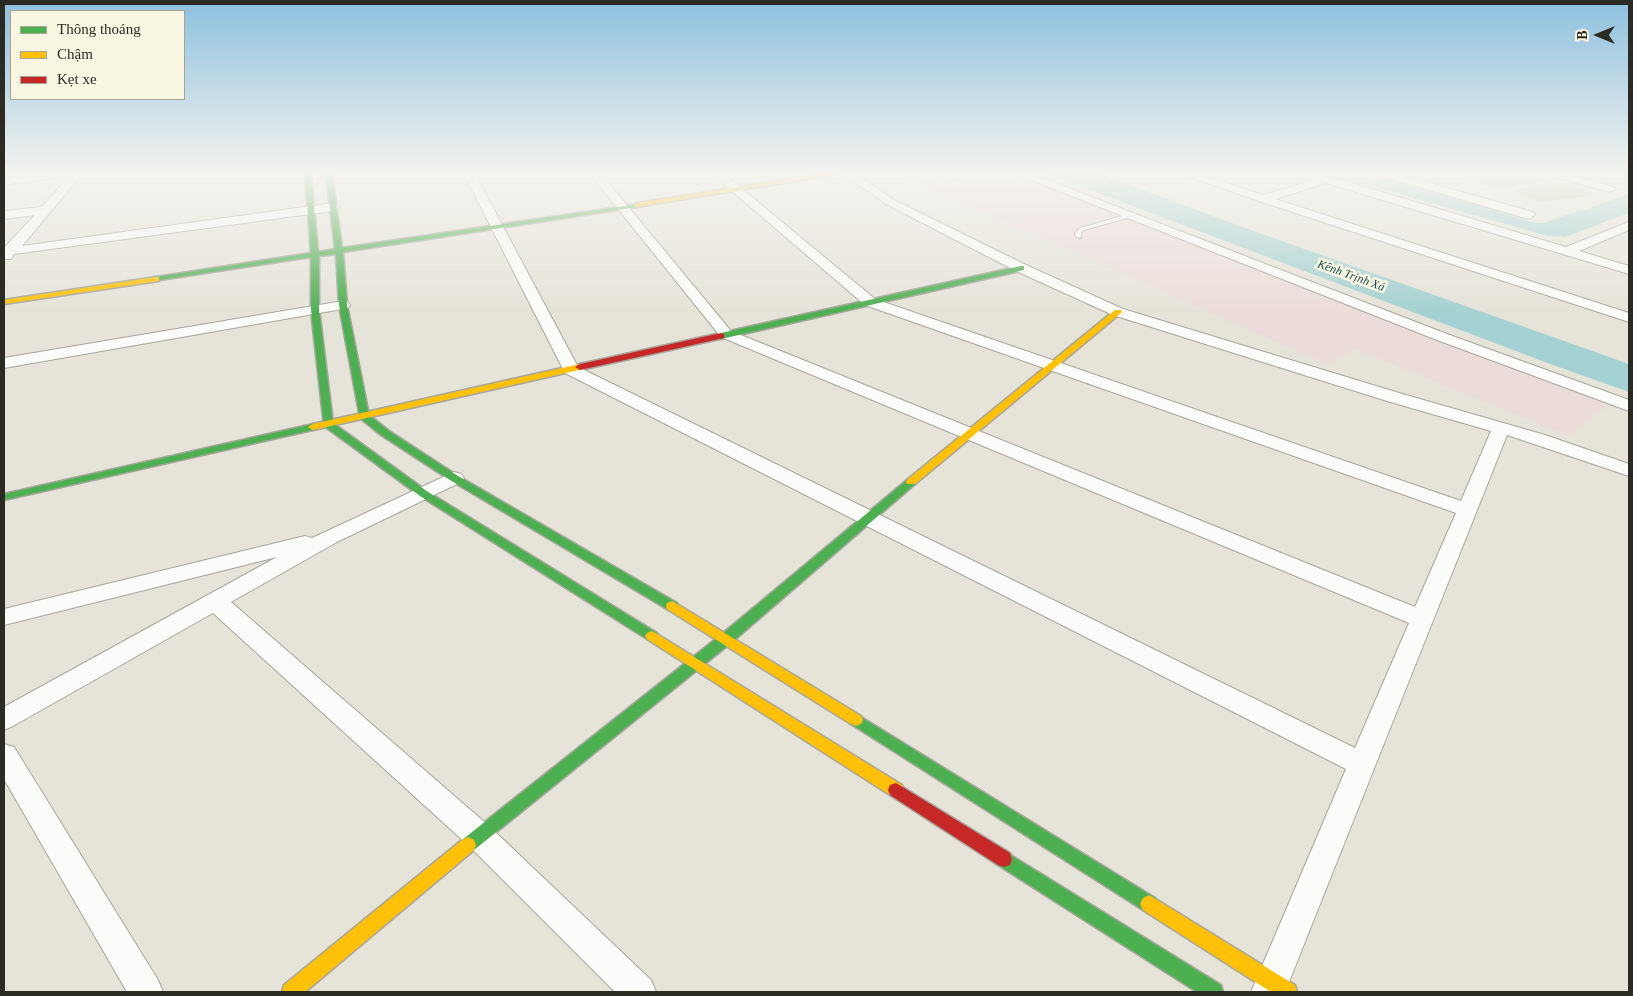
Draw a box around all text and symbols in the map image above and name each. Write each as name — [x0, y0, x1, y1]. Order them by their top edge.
legend — [10, 10, 185, 100]
north arrow — [1573, 10, 1623, 60]
text: Thông thoáng — [57, 21, 141, 37]
text: B — [1575, 30, 1590, 40]
text: Chậm — [57, 46, 93, 62]
text: Kẹt xe — [57, 71, 97, 87]
water label: Kênh Trịnh Xá — [1315, 257, 1387, 295]

